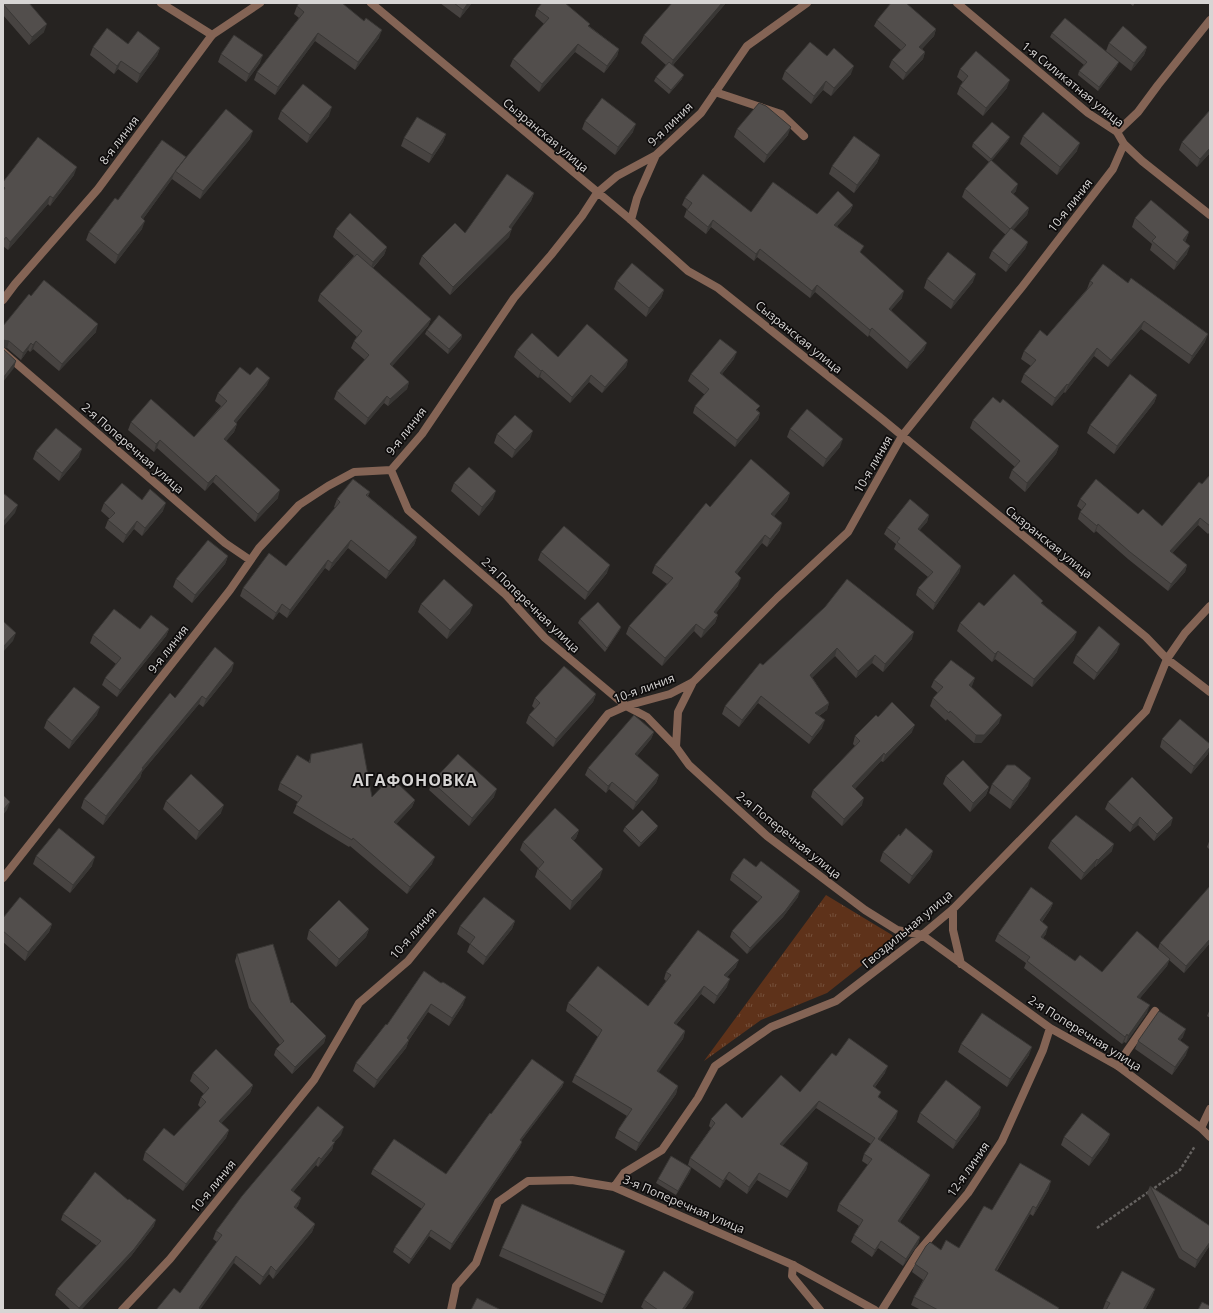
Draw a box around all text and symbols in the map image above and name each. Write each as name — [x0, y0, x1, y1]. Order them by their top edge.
street label: 1-я Силикатная улица — [1018, 37, 1128, 131]
street label: Сызранская улица — [499, 94, 593, 176]
street label: 9-я линия — [644, 98, 696, 150]
street label: 8-я линия — [95, 112, 143, 168]
street label: 10-я линия — [1044, 175, 1096, 235]
street label: Сызранская улица — [752, 297, 846, 377]
street label: 2-я Поперечная улица — [78, 399, 188, 497]
street label: 9-я линия — [382, 403, 430, 459]
street label: 10-я линия — [850, 432, 896, 496]
street label: Сызранская улица — [1002, 502, 1096, 582]
street label: 2-я Поперечная улица — [478, 553, 584, 657]
street label: 9-я линия — [144, 621, 192, 677]
street label: 10-я линия — [611, 669, 677, 707]
district label: АГАФОНОВКА — [352, 769, 478, 791]
street label: 2-я Поперечная улица — [733, 787, 845, 883]
street label: Гвоздильная улица — [858, 886, 956, 972]
street label: 10-я линия — [386, 903, 440, 963]
street label: 2-я Поперечная улица — [1025, 991, 1145, 1075]
street label: 12-я линия — [943, 1138, 993, 1200]
street label: 10-я линия — [186, 1156, 240, 1216]
street label: 3-я Поперечная улица — [621, 1171, 747, 1237]

